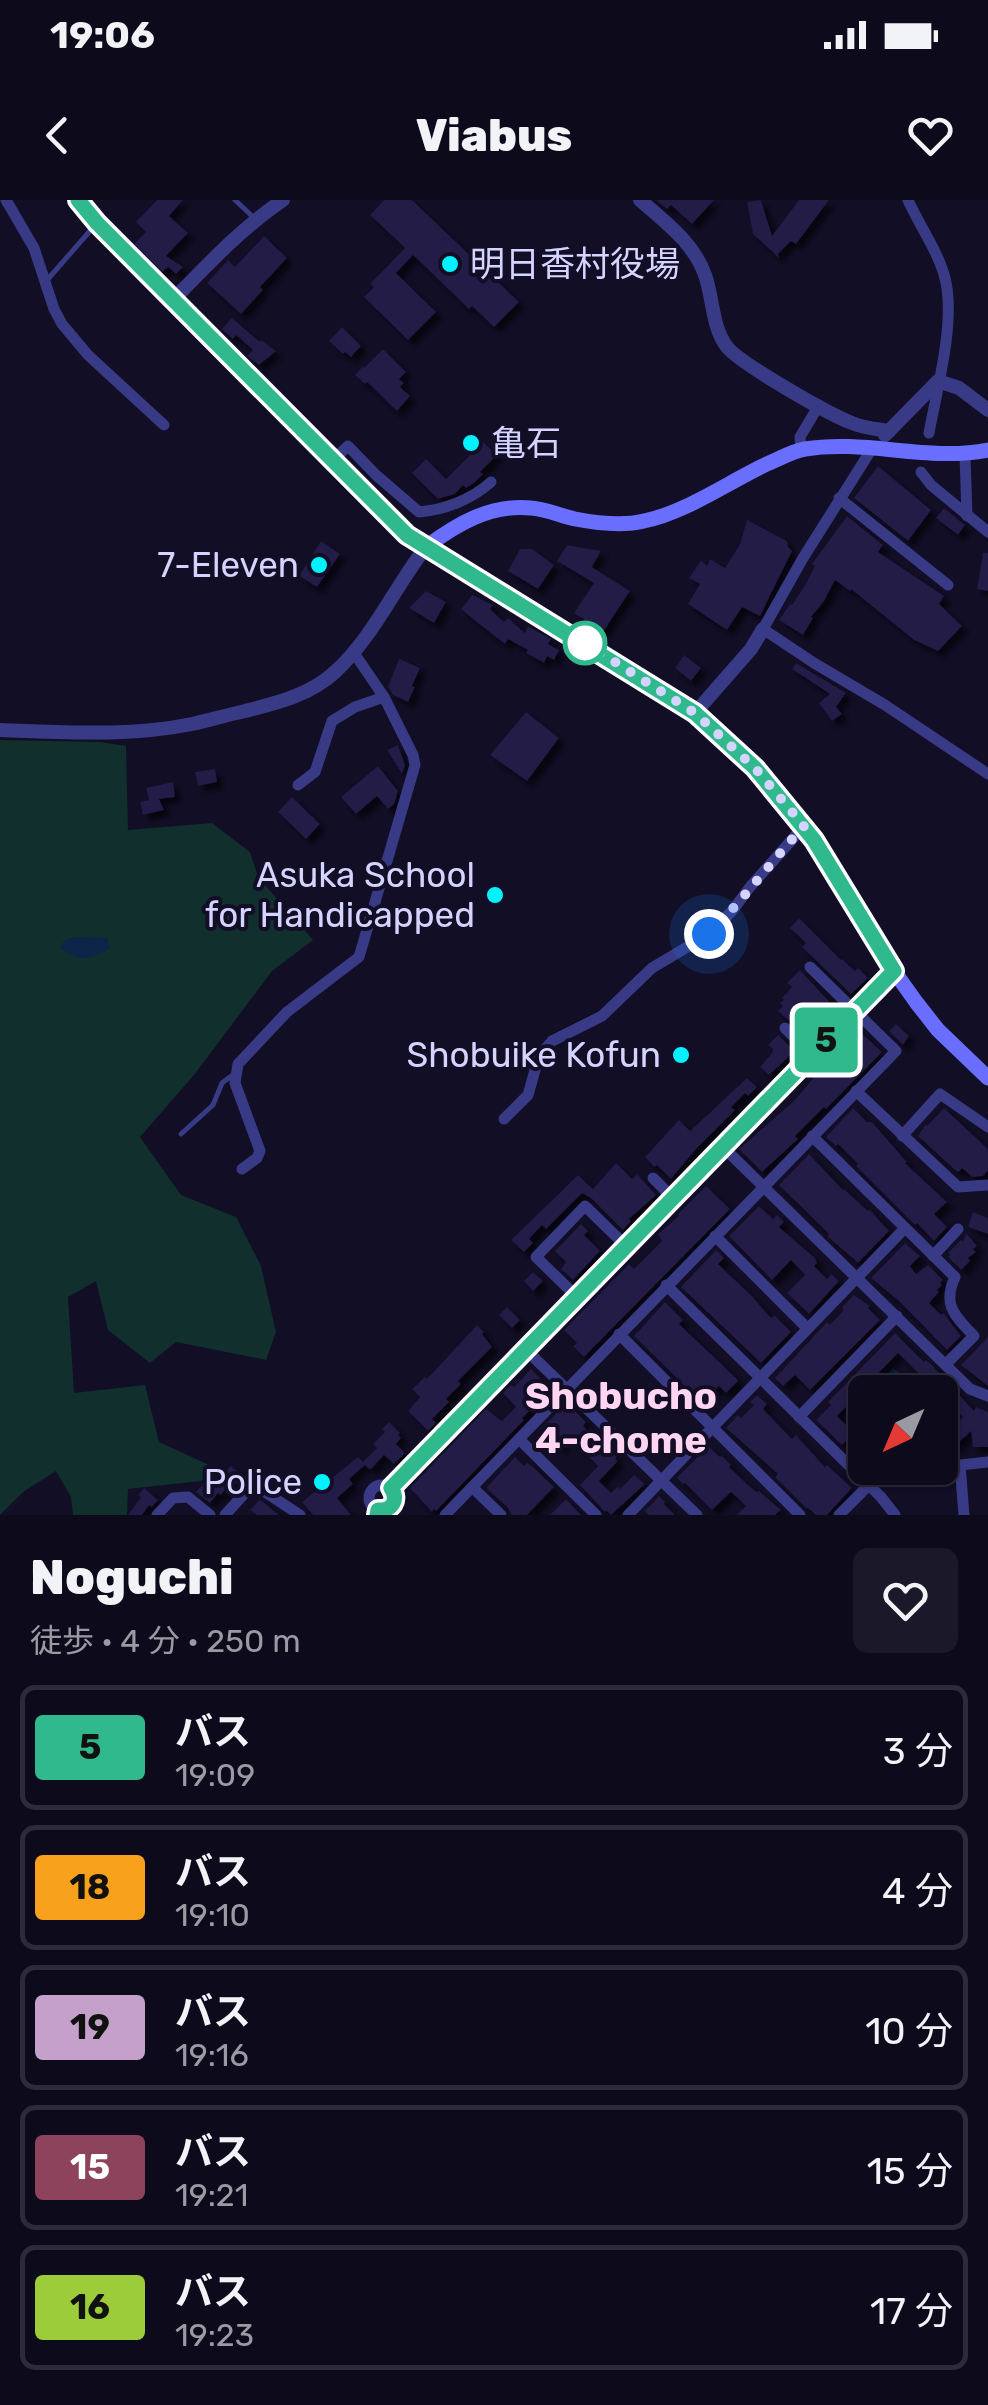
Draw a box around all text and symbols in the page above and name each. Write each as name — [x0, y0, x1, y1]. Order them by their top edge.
text: 19:06 — [50, 12, 155, 58]
icon: back — [30, 108, 85, 163]
icon: heart — [903, 108, 958, 163]
text: Viabus — [416, 109, 572, 162]
place label: 明日香村役場 — [470, 243, 680, 285]
marker: 明日香村役場 — [439, 253, 461, 275]
place label: 亀石 — [491, 422, 561, 464]
marker: 亀石 — [460, 432, 482, 454]
place label: 7-Eleven — [157, 544, 299, 586]
marker: 7-Eleven — [308, 554, 330, 576]
unlabelled marker — [564, 622, 606, 664]
place label: Asuka School for Handicapped — [205, 854, 475, 936]
marker: Asuka School for Handicapped — [484, 884, 506, 906]
your location — [684, 909, 734, 959]
line badge: 5 — [794, 1008, 858, 1072]
text: 5 — [815, 1019, 837, 1061]
place label: Shobuike Kofun — [406, 1034, 661, 1076]
marker: Shobuike Kofun — [670, 1044, 692, 1066]
district label: Shobucho 4-chome — [525, 1373, 717, 1463]
north arrow — [848, 1375, 958, 1485]
map controls — [848, 1375, 958, 1485]
place label: Police — [204, 1461, 302, 1503]
marker: Police — [311, 1471, 333, 1493]
button: heart — [853, 1548, 958, 1653]
text: Noguchi — [30, 1549, 234, 1606]
text: 徒歩 · 4 分 · 250 m — [30, 1622, 301, 1660]
text: バス — [175, 1709, 251, 1755]
text: 5 — [79, 1726, 101, 1768]
text: 3 分 — [883, 1728, 953, 1774]
text: 19:09 — [175, 1756, 255, 1794]
text: バス — [175, 1849, 251, 1895]
text: 18 — [69, 1866, 111, 1908]
text: 4 分 — [882, 1868, 953, 1914]
text: 19:10 — [175, 1896, 250, 1934]
text: バス — [175, 1989, 251, 2035]
text: 19 — [70, 2006, 110, 2048]
text: 10 分 — [865, 2008, 953, 2054]
text: 19:16 — [175, 2036, 249, 2074]
text: バス — [175, 2129, 251, 2175]
text: 15 — [70, 2146, 110, 2188]
text: 15 分 — [867, 2148, 953, 2194]
text: 19:21 — [175, 2176, 248, 2214]
text: バス — [175, 2269, 251, 2315]
text: 16 — [70, 2286, 110, 2328]
text: 17 分 — [870, 2288, 953, 2334]
text: 19:23 — [175, 2316, 254, 2354]

